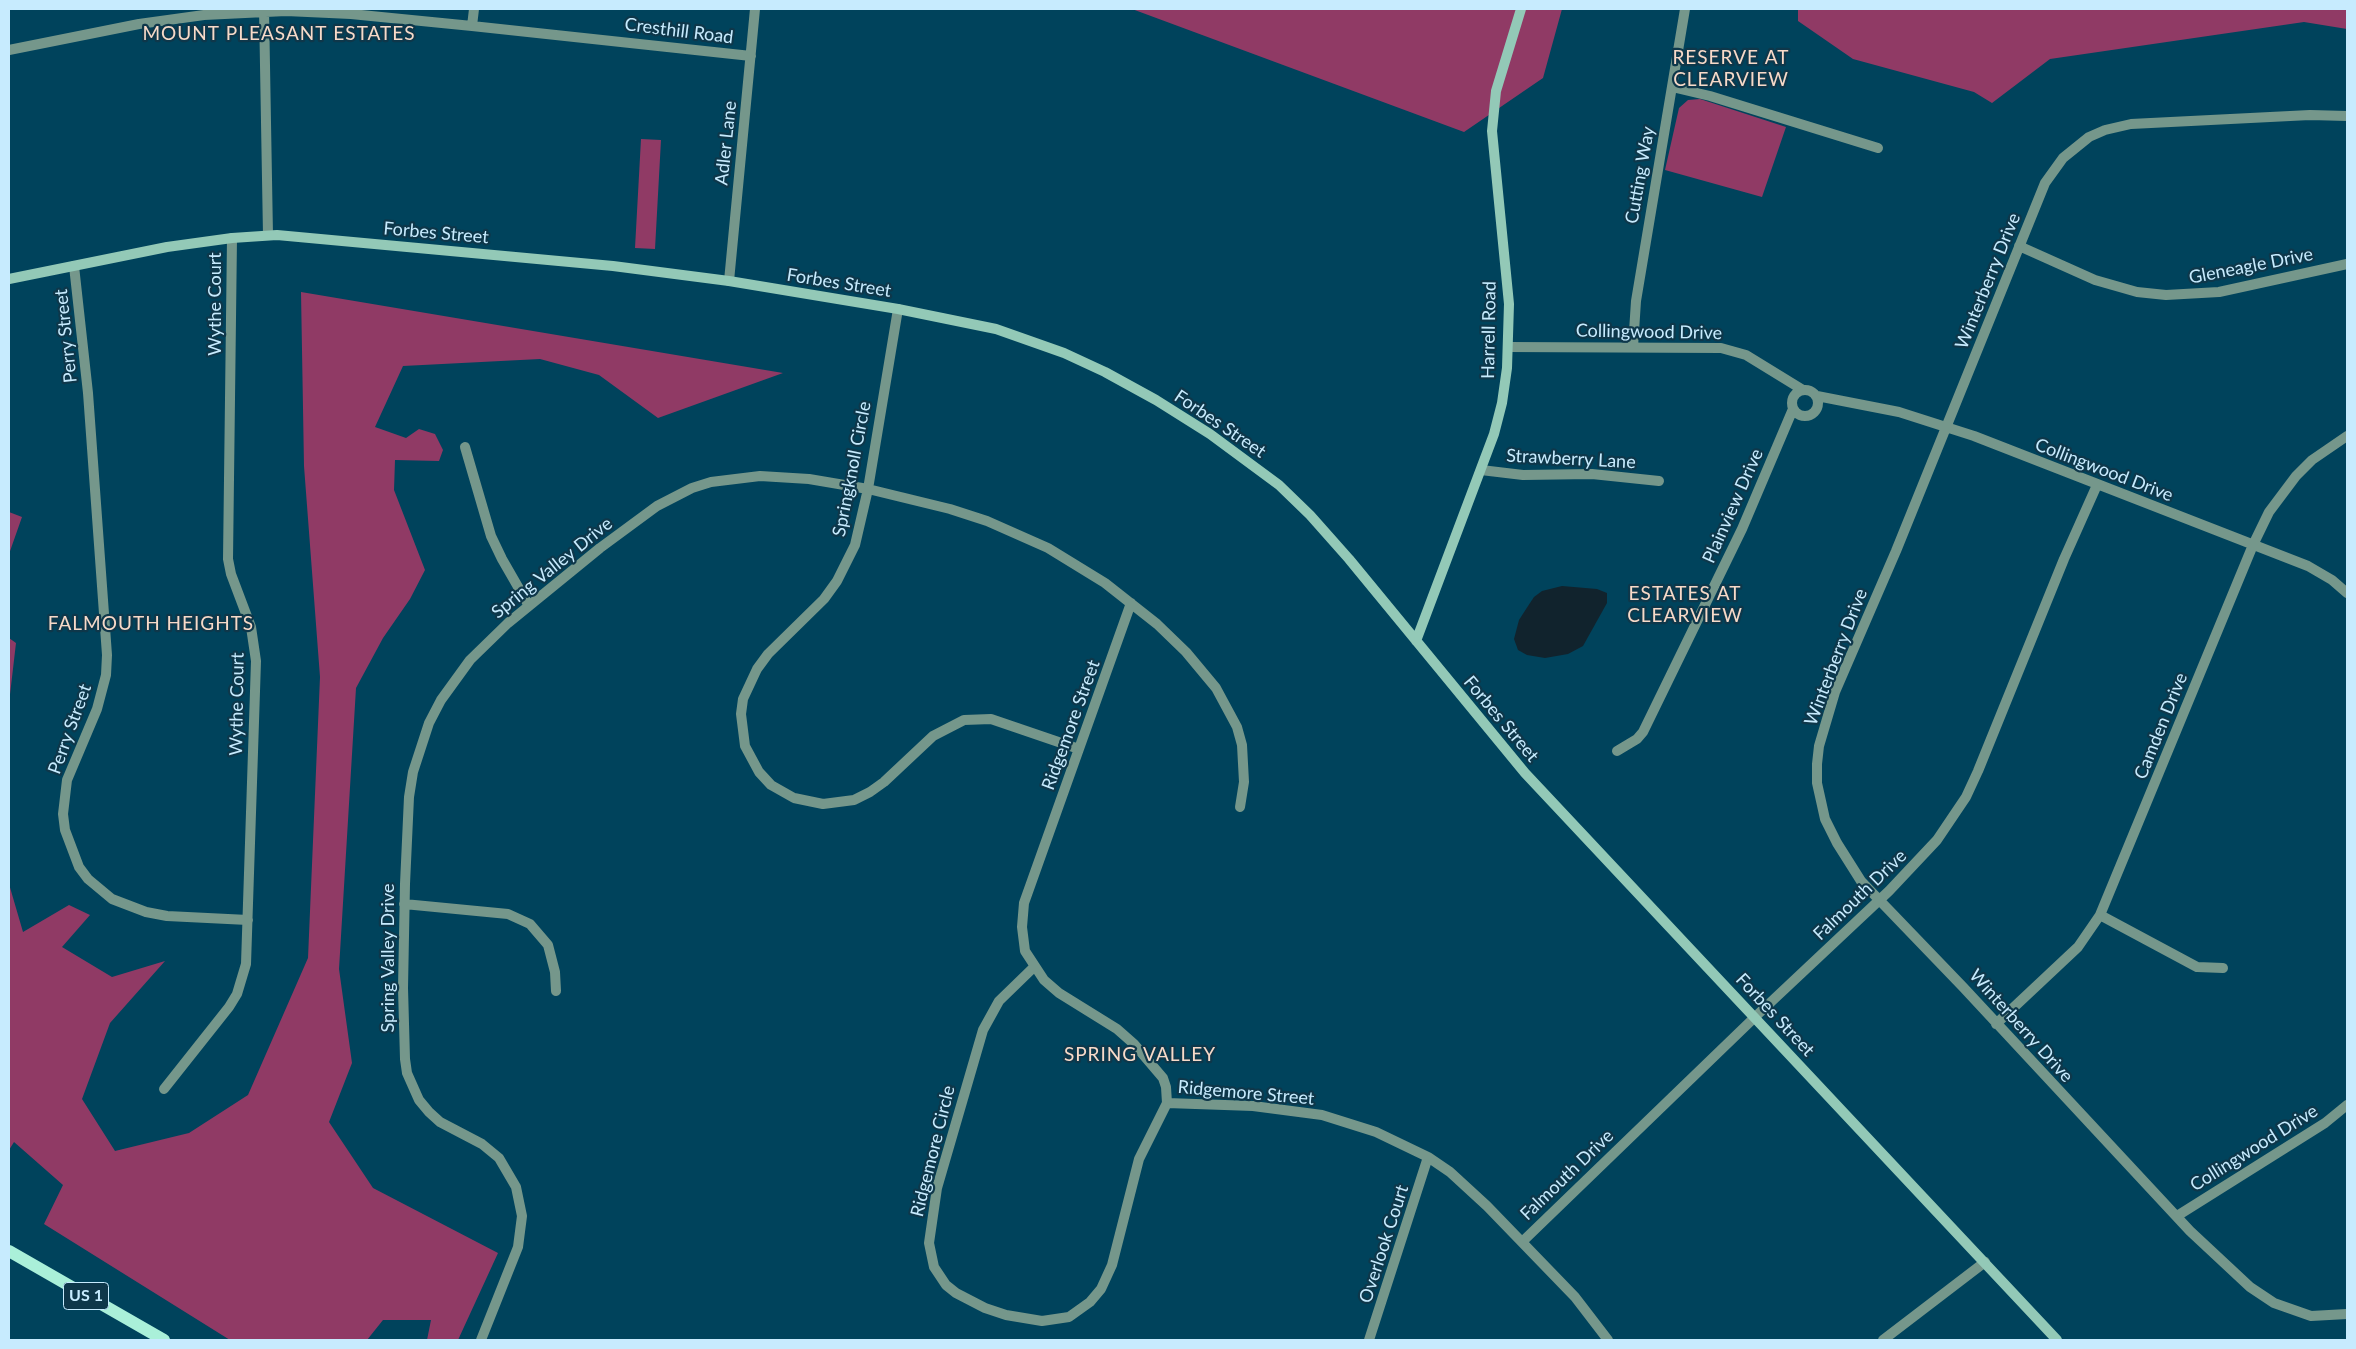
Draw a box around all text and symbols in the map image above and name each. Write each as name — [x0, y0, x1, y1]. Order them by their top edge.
street label: Cresthill Road — [623, 14, 735, 48]
district label: MOUNT PLEASANT ESTATES — [140, 23, 418, 45]
district label: RESERVE AT CLEARVIEW — [1671, 47, 1791, 91]
street label: Adler Lane — [711, 100, 741, 186]
street label: Cutting Way — [1621, 125, 1659, 225]
street label: Winterberry Drive — [1951, 210, 2025, 352]
street label: Forbes Street — [382, 218, 490, 248]
street label: Gleneagle Drive — [2187, 243, 2315, 289]
street label: Wythe Court — [204, 252, 226, 356]
street label: Forbes Street — [785, 264, 893, 302]
street label: Harrell Road — [1477, 281, 1501, 379]
street label: Perry Street — [50, 288, 82, 384]
street label: Collingwood Drive — [1576, 320, 1722, 344]
street label: Forbes Street — [1170, 386, 1270, 462]
street label: Springknoll Circle — [828, 400, 876, 538]
street label: Collingwood Drive — [2032, 434, 2176, 506]
street label: Strawberry Lane — [1506, 445, 1636, 473]
street label: Plainview Drive — [1698, 446, 1768, 566]
street label: Spring Valley Drive — [487, 513, 617, 623]
district label: ESTATES AT CLEARVIEW — [1626, 583, 1744, 627]
street label: Winterberry Drive — [1800, 586, 1872, 728]
district label: FALMOUTH HEIGHTS — [46, 613, 256, 635]
street label: Wythe Court — [225, 652, 249, 756]
street label: Ridgemore Street — [1037, 657, 1105, 793]
street label: Camden Drive — [2130, 670, 2192, 782]
street label: Forbes Street — [1459, 672, 1543, 766]
street label: Perry Street — [44, 681, 96, 777]
street label: Falmouth Drive — [1809, 845, 1911, 945]
street label: Spring Valley Drive — [377, 884, 399, 1032]
street label: Winterberry Drive — [1965, 965, 2077, 1087]
street label: Forbes Street — [1731, 969, 1819, 1061]
district label: SPRING VALLEY — [1062, 1044, 1218, 1066]
street label: Ridgemore Street — [1177, 1076, 1315, 1110]
street label: Ridgemore Circle — [906, 1083, 960, 1219]
street label: Collingwood Drive — [2186, 1100, 2322, 1196]
street label: Falmouth Drive — [1516, 1125, 1618, 1225]
street label: Overlook Court — [1355, 1182, 1413, 1306]
road number: US 1 — [64, 1282, 108, 1310]

